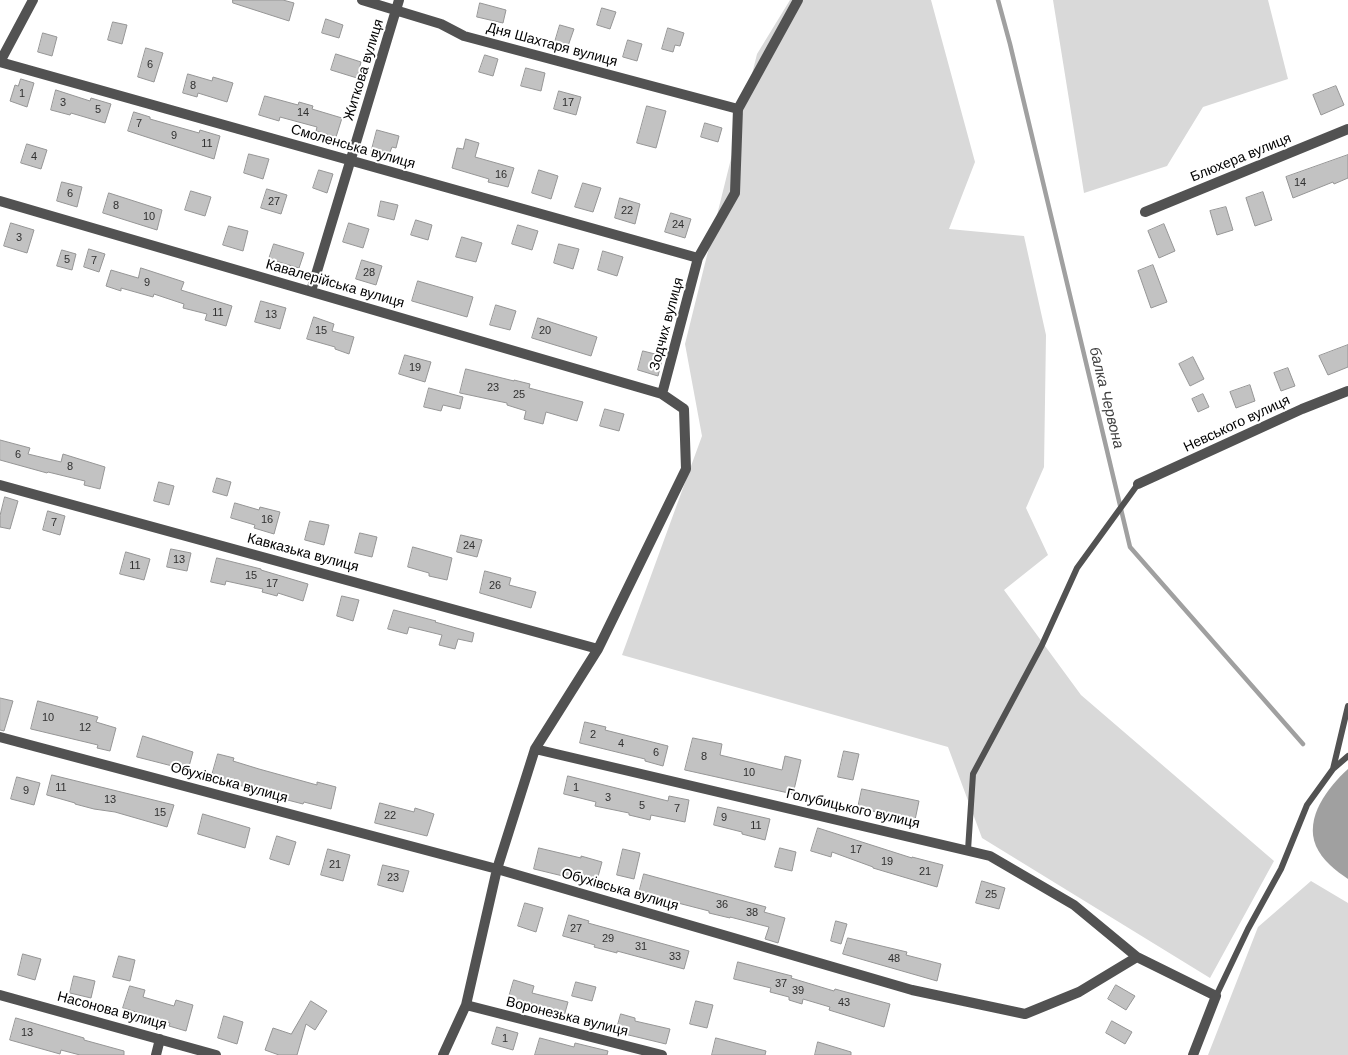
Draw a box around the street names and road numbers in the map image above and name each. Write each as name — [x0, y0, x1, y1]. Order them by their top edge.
street label: Житкова вулиця — [341, 17, 387, 123]
street label: Дня Шахтаря вулиця — [485, 19, 619, 71]
street label: Смоленська вулиця — [289, 121, 417, 173]
street label: Блюхера вулиця — [1188, 130, 1294, 186]
street label: Кавалерійська вулиця — [264, 256, 406, 312]
street label: Зодчих вулиця — [647, 276, 687, 372]
street label: Невського вулиця — [1181, 392, 1293, 456]
street label: Кавказька вулиця — [245, 530, 361, 576]
street label: Обухівська вулиця — [168, 759, 290, 807]
street label: Голубицького вулиця — [785, 785, 921, 833]
street label: Обухівська вулиця — [560, 865, 680, 915]
street label: Насонова вулиця — [55, 988, 169, 1034]
street label: Воронезька вулиця — [504, 994, 630, 1040]

